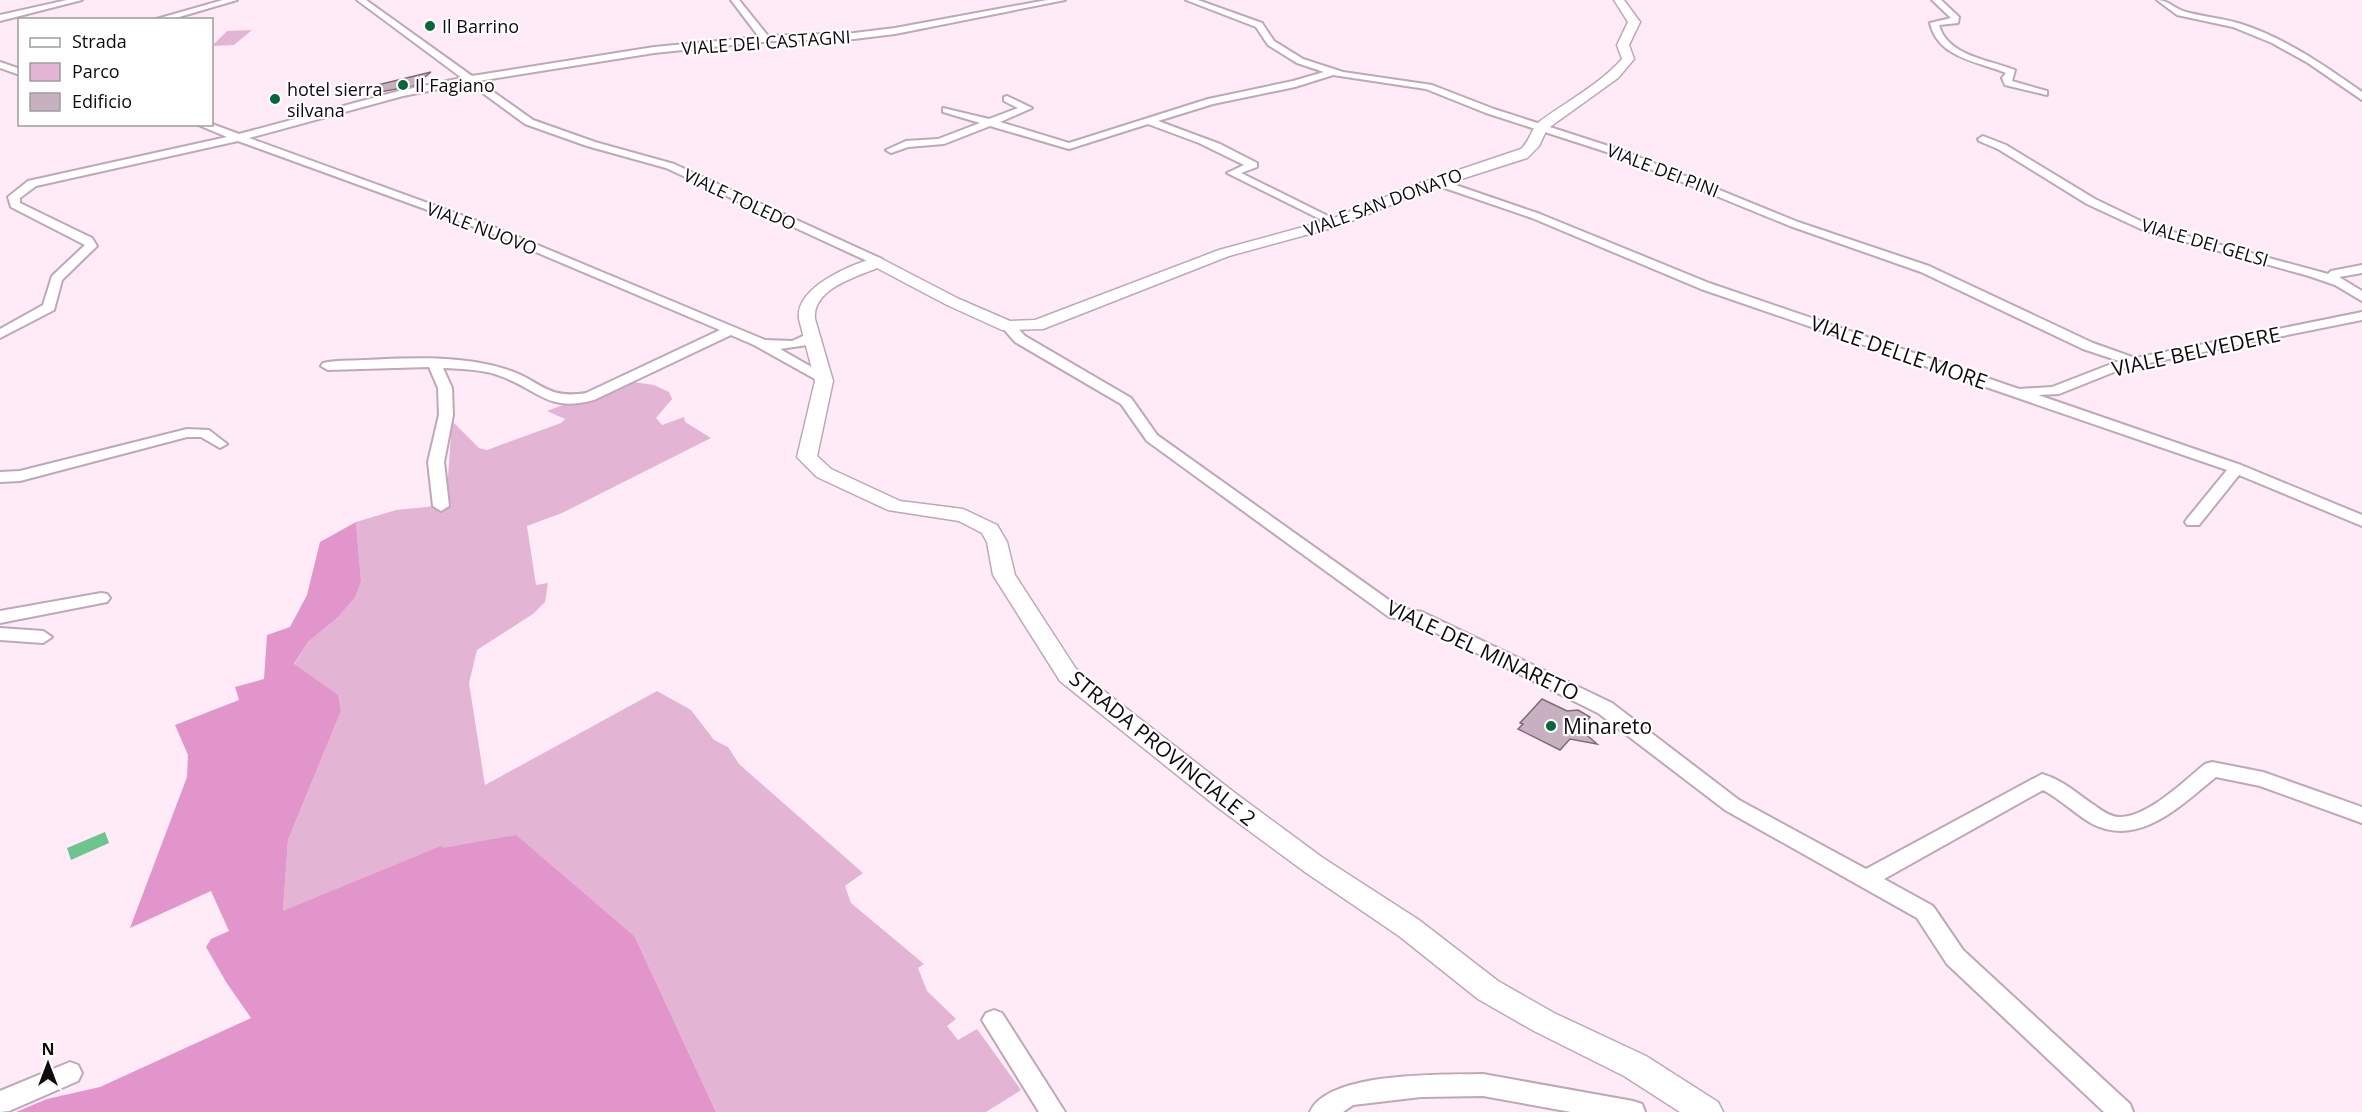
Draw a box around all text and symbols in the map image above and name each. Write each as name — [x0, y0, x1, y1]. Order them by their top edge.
place label: Il Barrino — [442, 14, 519, 38]
legend — [18, 18, 213, 126]
marker: Il Barrino — [423, 19, 437, 33]
street label: VIALE DEI CASTAGNI — [681, 24, 851, 60]
text: Strada — [72, 29, 127, 53]
text: Parco — [72, 59, 120, 83]
place label: Il Fagiano — [415, 73, 495, 97]
place label: hotel sierra silvana — [287, 77, 383, 122]
marker: Il Fagiano — [396, 78, 410, 92]
text: Edificio — [72, 89, 132, 113]
marker: hotel sierra silvana — [268, 92, 282, 106]
street label: VIALE DEI PINI — [1603, 138, 1723, 202]
street label: VIALE TOLEDO — [680, 162, 800, 236]
street label: VIALE SAN DONATO — [1301, 162, 1465, 242]
street label: VIALE NUOVO — [423, 196, 541, 260]
street label: VIALE DEI GELSI — [2139, 212, 2271, 272]
street label: VIALE DELLE MORE — [1807, 309, 1991, 395]
street label: VIALE BELVEDERE — [2109, 319, 2283, 383]
street label: VIALE DEL MINARETO — [1382, 593, 1584, 707]
street label: STRADA PROVINCIALE 2 — [1064, 664, 1262, 832]
place label: Minareto — [1563, 712, 1652, 740]
marker: Minareto — [1544, 719, 1558, 733]
north arrow — [18, 1034, 78, 1094]
text: N — [41, 1038, 55, 1060]

